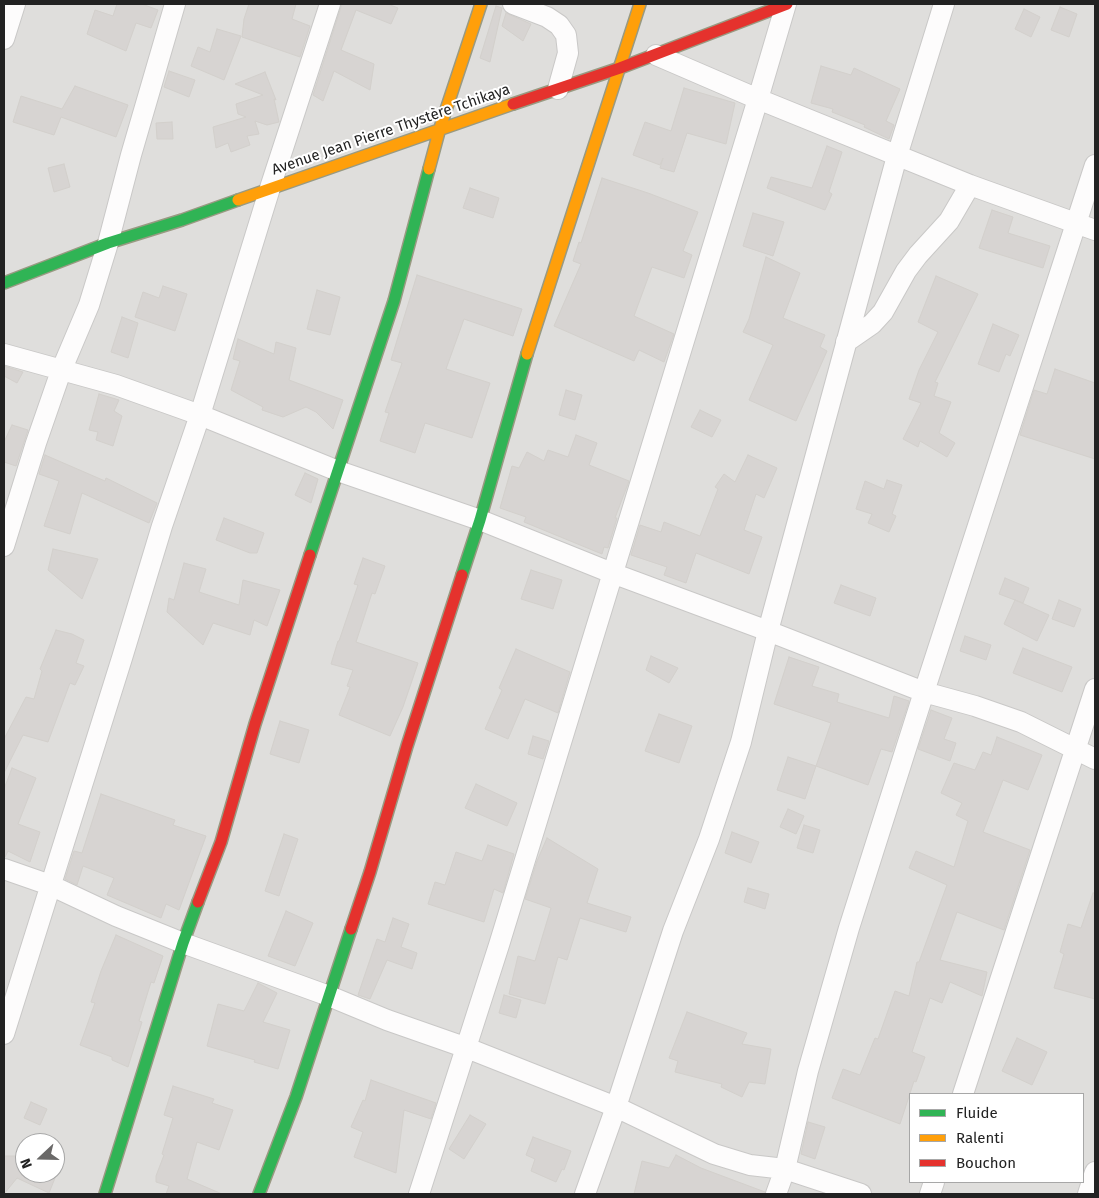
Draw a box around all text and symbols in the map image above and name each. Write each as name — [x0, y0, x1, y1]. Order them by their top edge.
street label: Avenue Jean Pierre Thystère Tchikaya — [269, 81, 513, 179]
legend — [909, 1093, 1084, 1183]
text: Fluide — [956, 1104, 998, 1122]
text: Ralenti — [956, 1129, 1004, 1147]
north arrow — [15, 1133, 65, 1183]
text: Bouchon — [956, 1154, 1016, 1172]
text: N — [17, 1156, 36, 1171]

